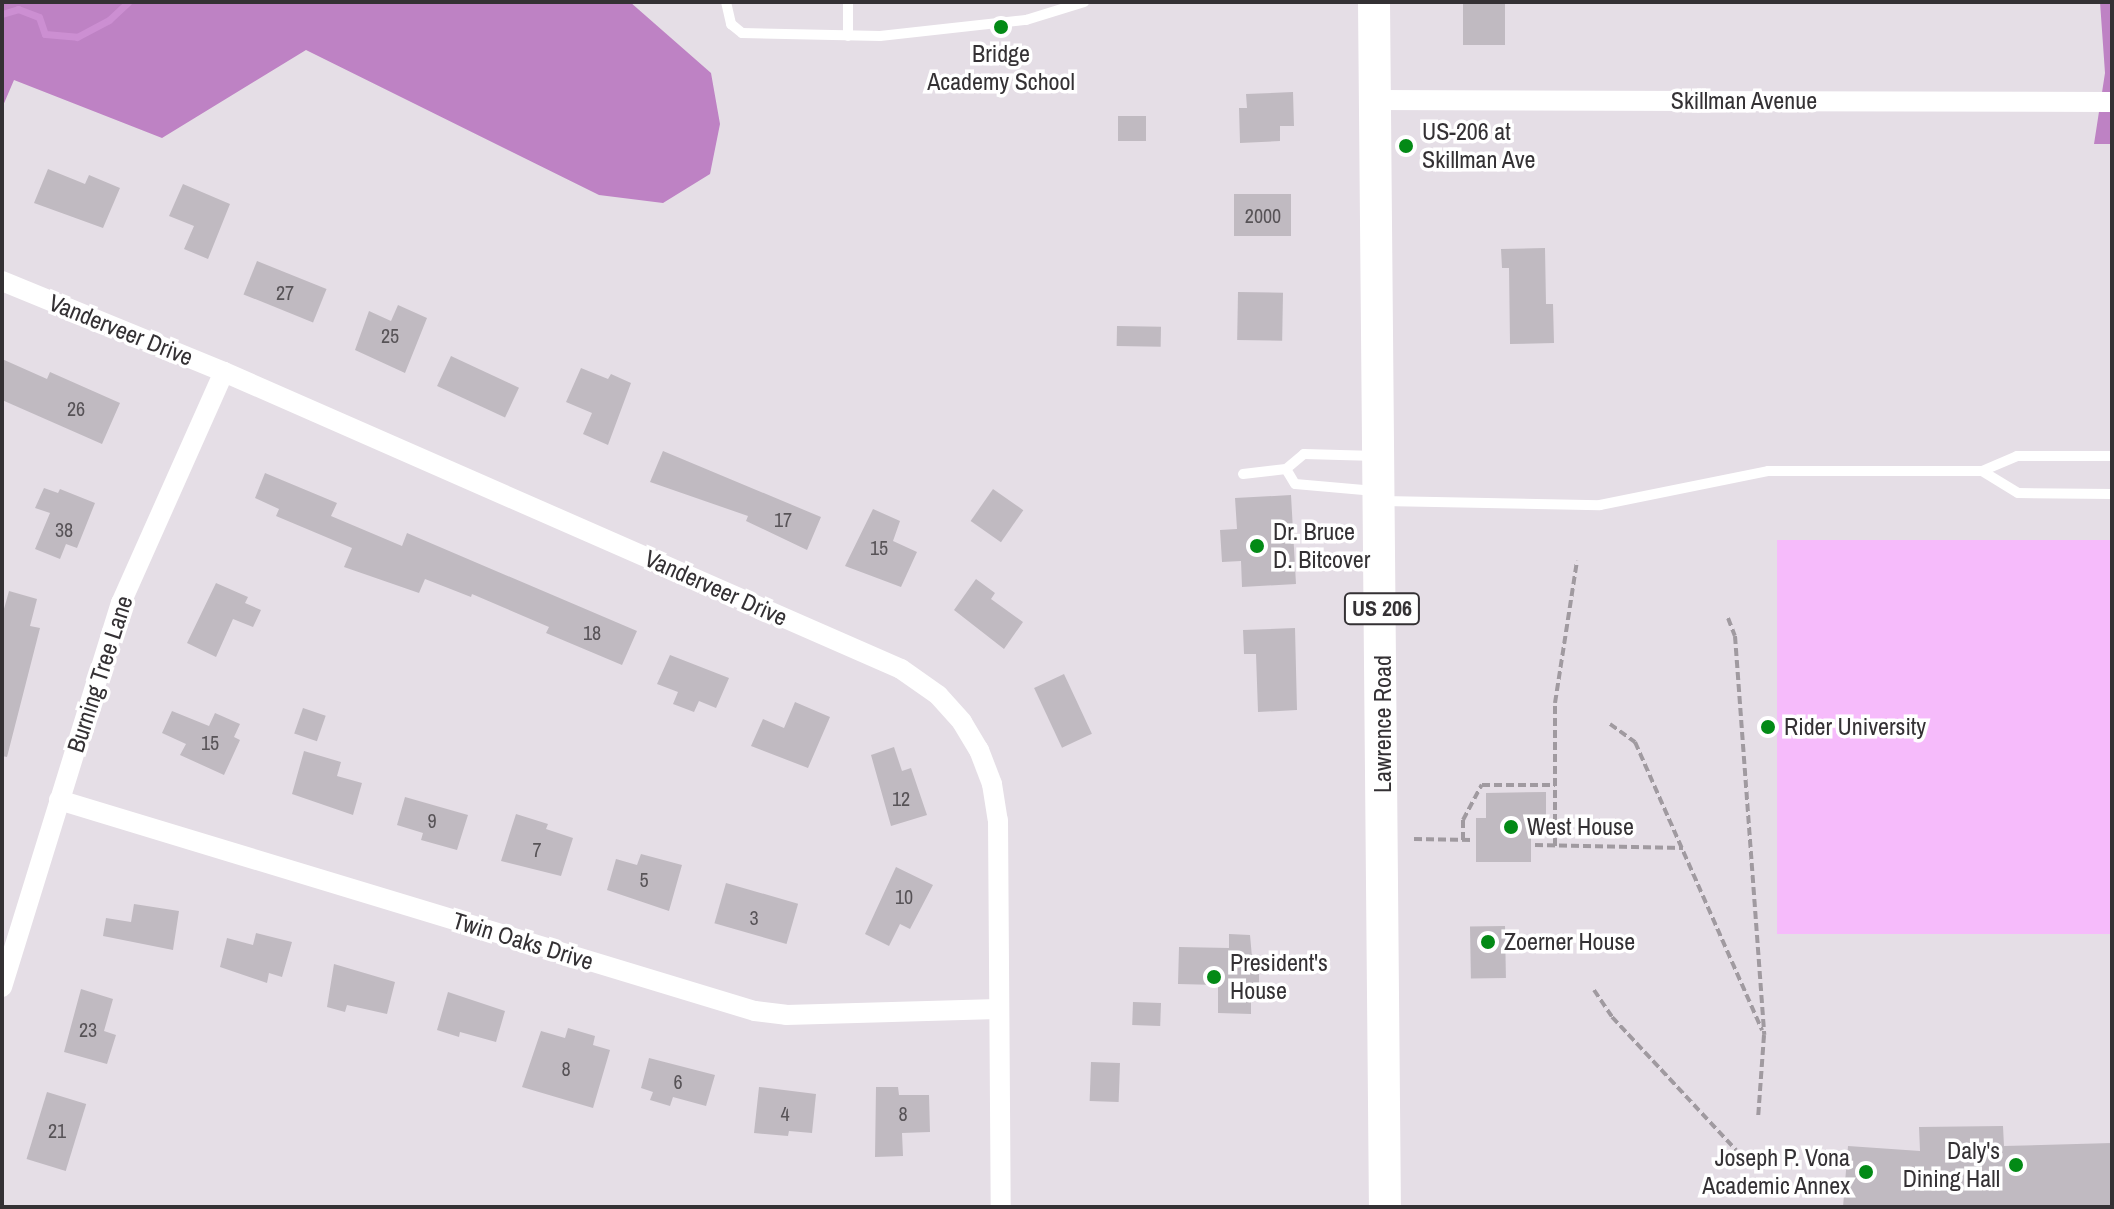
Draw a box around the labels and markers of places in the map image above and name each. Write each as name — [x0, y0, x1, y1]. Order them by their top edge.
marker: Bridge Academy School — [992, 18, 1010, 36]
place label: Bridge Academy School — [927, 40, 1075, 96]
place label: US-206 at Skillman Ave — [1422, 118, 1537, 174]
marker: US-206 at Skillman Ave — [1397, 137, 1415, 155]
place label: Dr. Bruce D. Bitcover — [1273, 518, 1370, 574]
marker: Dr. Bruce D. Bitcover — [1248, 537, 1266, 555]
place label: Rider University — [1784, 713, 1926, 741]
marker: Rider University — [1759, 718, 1777, 736]
place label: West House — [1527, 813, 1634, 841]
marker: West House — [1502, 818, 1520, 836]
place label: Zoerner House — [1504, 928, 1635, 956]
marker: Zoerner House — [1479, 933, 1497, 951]
place label: President's House — [1230, 949, 1328, 1005]
marker: President's House — [1205, 968, 1223, 986]
place label: Daly's Dining Hall — [1903, 1137, 2000, 1193]
place label: Joseph P. Vona Academic Annex — [1701, 1144, 1850, 1200]
marker: Daly's Dining Hall — [2007, 1156, 2025, 1174]
marker: Joseph P. Vona Academic Annex — [1857, 1163, 1875, 1181]

